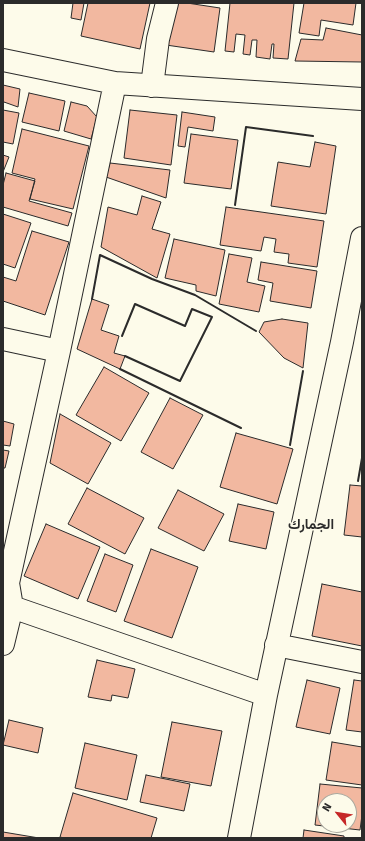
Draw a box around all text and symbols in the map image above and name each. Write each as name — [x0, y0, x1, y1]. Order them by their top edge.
district label: الجمارك — [288, 517, 334, 533]
north arrow — [317, 793, 357, 833]
text: N — [320, 801, 334, 814]

